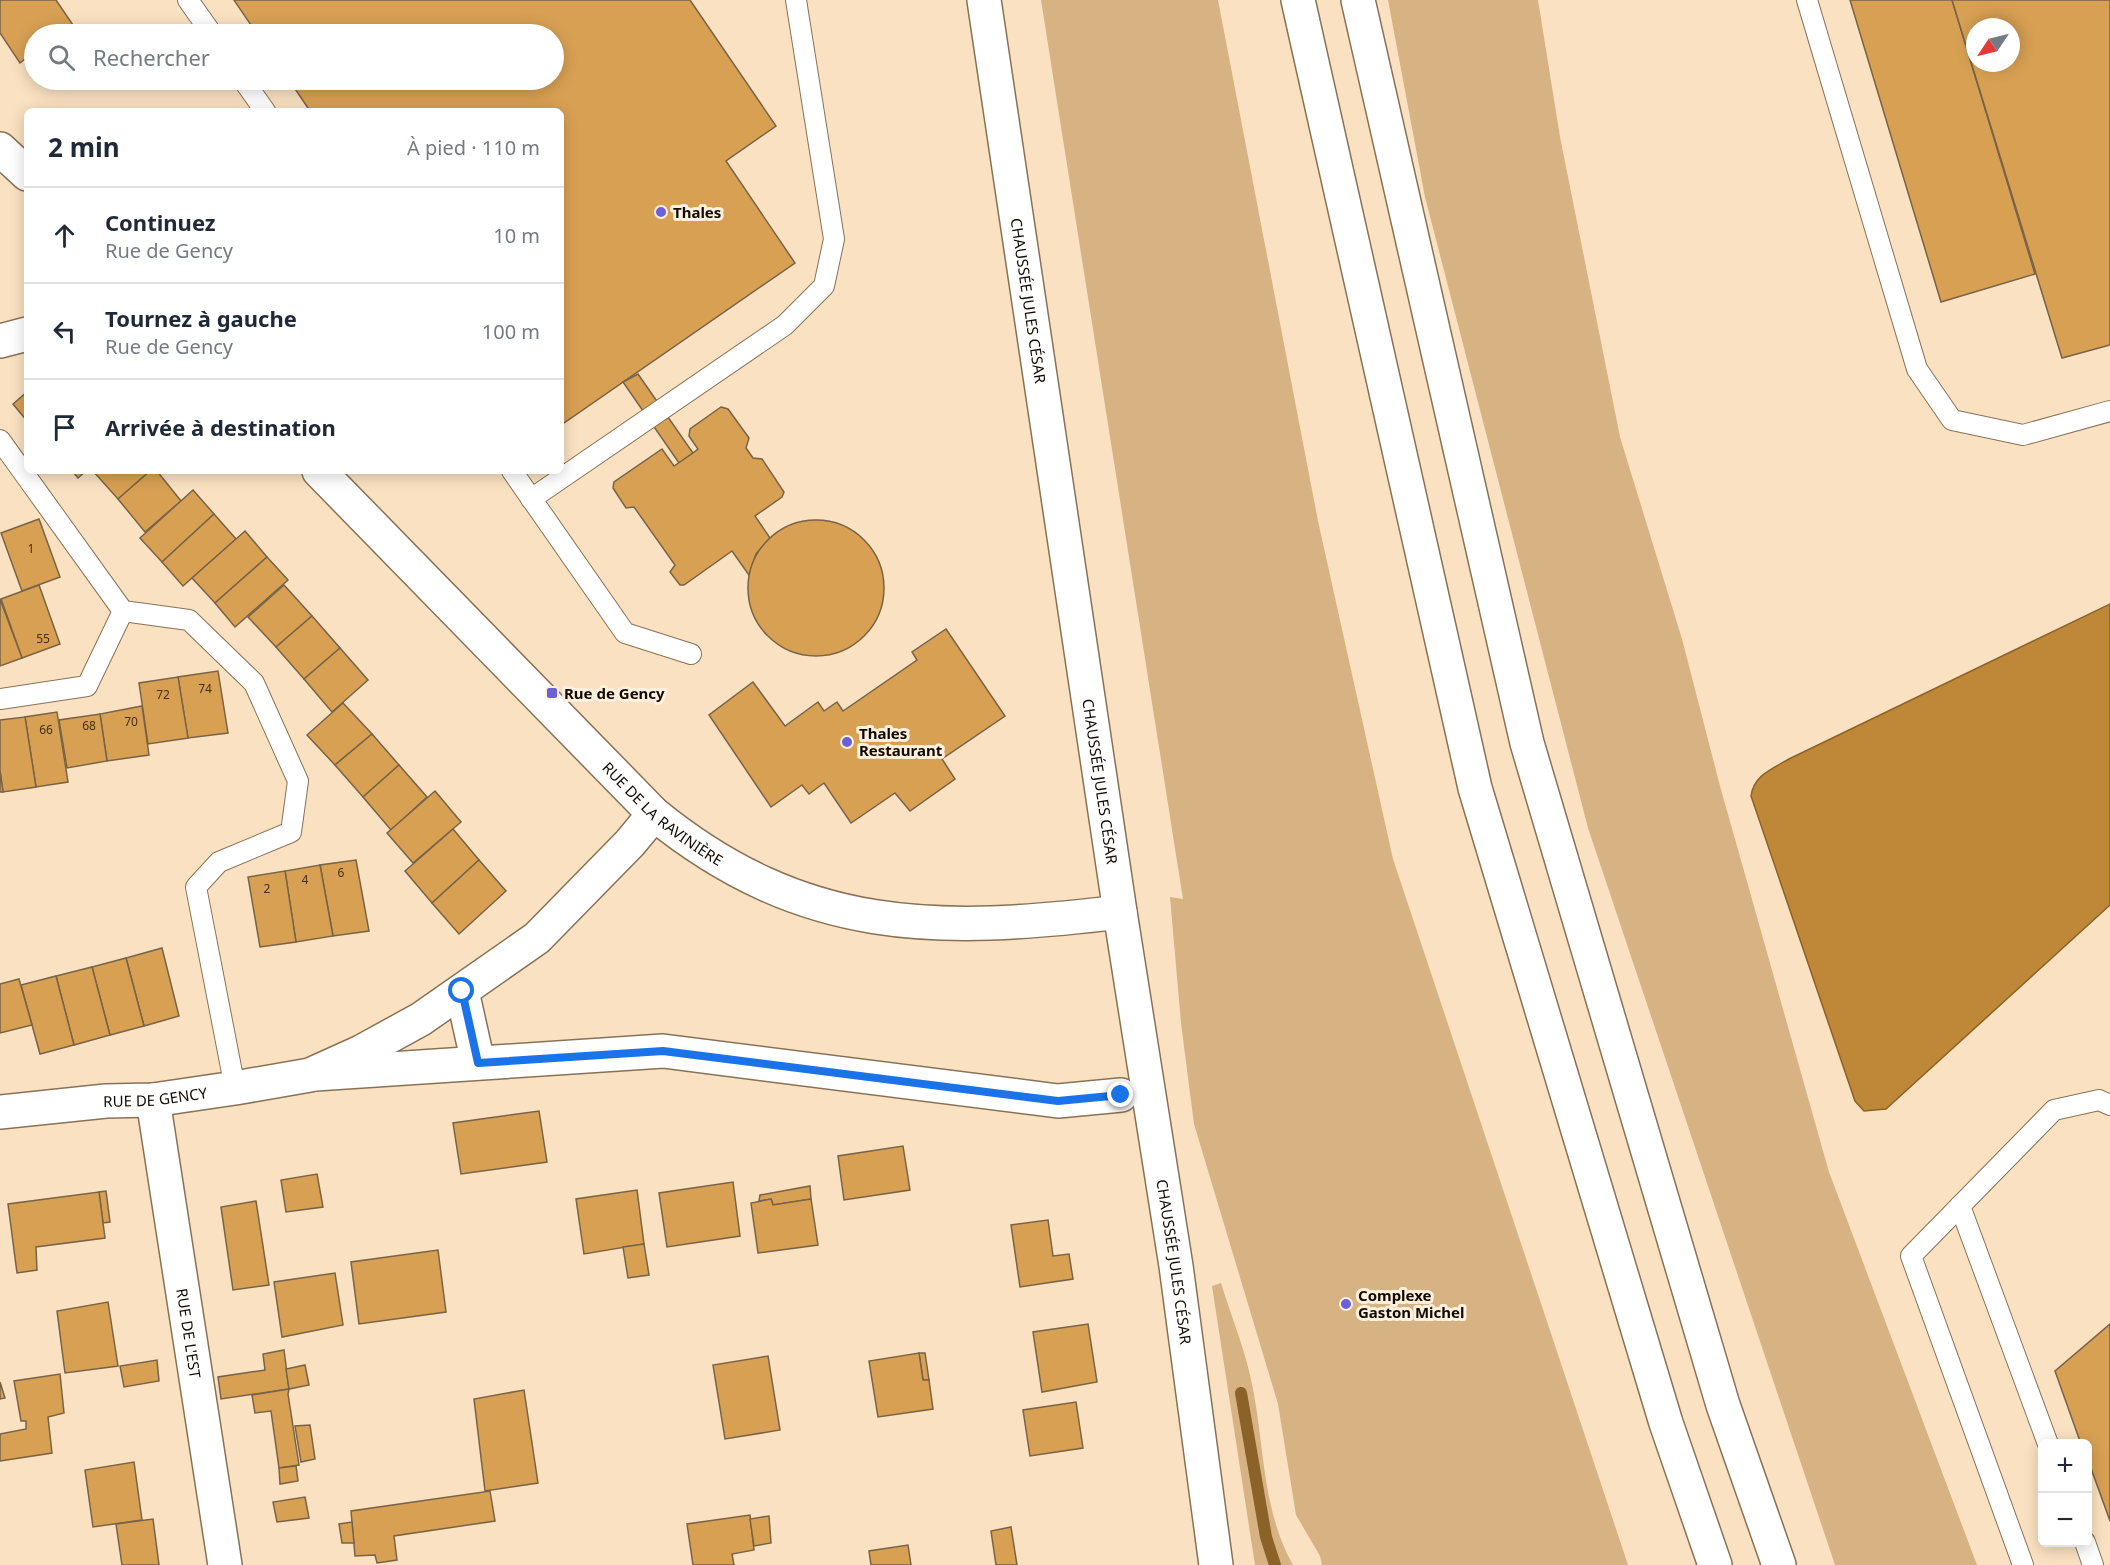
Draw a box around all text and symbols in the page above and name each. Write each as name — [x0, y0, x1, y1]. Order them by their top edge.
north arrow — [1966, 18, 2020, 72]
search box — [24, 24, 564, 90]
icon: search — [45, 41, 78, 74]
text: Rechercher — [93, 42, 210, 72]
text: 2 min — [48, 129, 120, 165]
text: À pied · 110 m — [407, 134, 540, 161]
place label: Thales — [673, 202, 721, 222]
marker: Thales — [654, 205, 668, 219]
text: Continuez — [105, 207, 216, 237]
street label: CHAUSSÉE JULES CÉSAR — [1007, 217, 1051, 385]
icon: ahead — [48, 219, 81, 252]
text: 10 m — [493, 222, 540, 249]
text: Rue de Gency — [105, 237, 233, 264]
text: Tournez à gauche — [105, 303, 297, 333]
icon: left — [48, 315, 81, 348]
text: 100 m — [482, 318, 540, 345]
text: Rue de Gency — [105, 333, 233, 360]
icon: arrive — [48, 411, 81, 444]
text: Arrivée à destination — [105, 412, 336, 442]
house number: 1 — [28, 540, 34, 557]
house number: 55 — [36, 630, 50, 647]
house number: 74 — [198, 680, 212, 697]
place label: Rue de Gency — [564, 683, 665, 703]
house number: 72 — [156, 686, 170, 703]
marker: Rue de Gency — [545, 686, 559, 700]
street label: CHAUSSÉE JULES CÉSAR — [1078, 697, 1123, 866]
house number: 70 — [124, 713, 138, 730]
house number: 68 — [82, 717, 96, 734]
house number: 66 — [39, 721, 53, 738]
place label: Thales Restaurant — [859, 723, 943, 760]
marker: Thales Restaurant — [840, 735, 854, 749]
street label: RUE DE LA RAVINIÈRE — [598, 757, 727, 870]
house number: 6 — [338, 864, 345, 881]
house number: 4 — [302, 871, 309, 888]
house number: 2 — [264, 880, 271, 897]
route start — [448, 977, 474, 1003]
route end — [1107, 1081, 1133, 1107]
street label: RUE DE GENCY — [103, 1082, 209, 1111]
street label: CHAUSSÉE JULES CÉSAR — [1152, 1178, 1196, 1346]
place label: Complexe Gaston Michel — [1358, 1285, 1464, 1322]
street label: RUE DE L'EST — [172, 1287, 206, 1380]
marker: Complexe Gaston Michel — [1339, 1297, 1353, 1311]
map controls — [2038, 1439, 2092, 1547]
button: + — [2038, 1439, 2092, 1493]
button: − — [2038, 1493, 2092, 1547]

